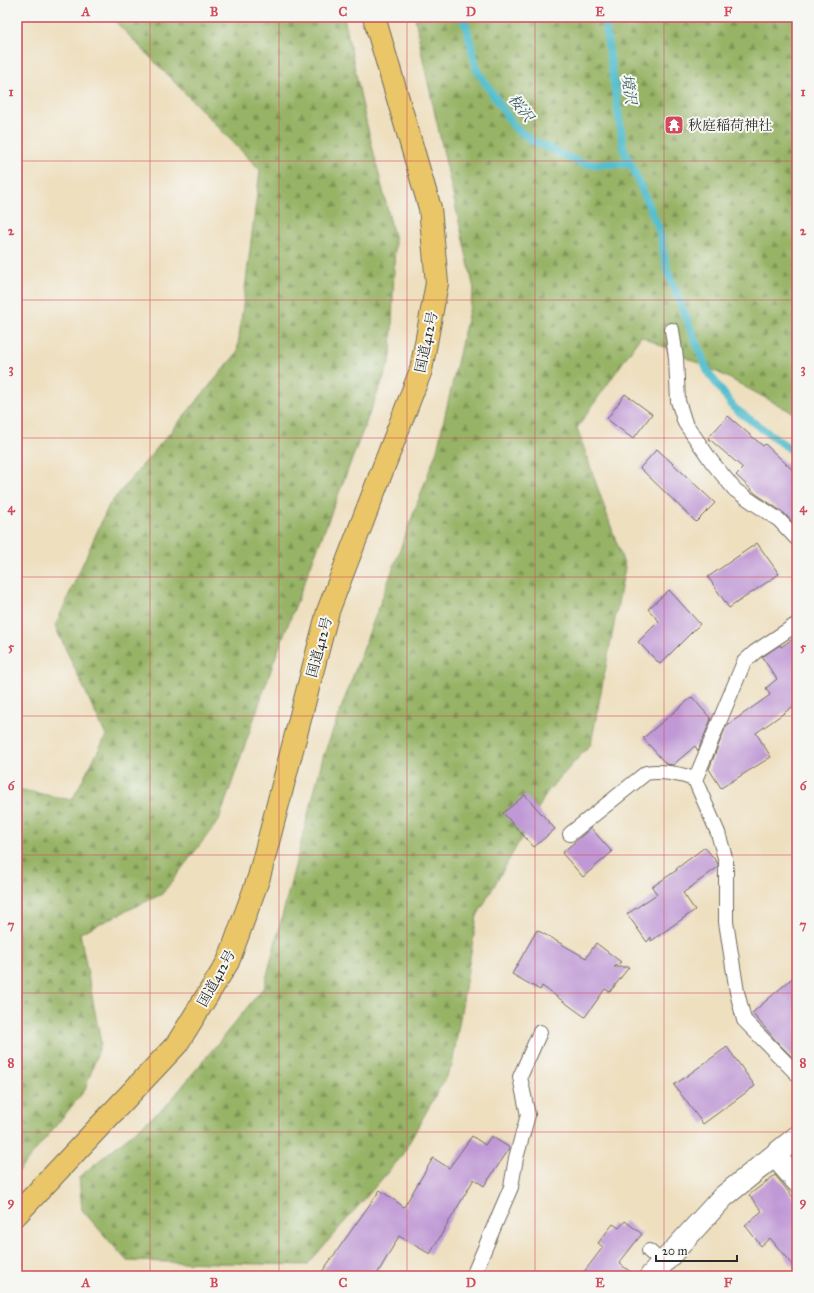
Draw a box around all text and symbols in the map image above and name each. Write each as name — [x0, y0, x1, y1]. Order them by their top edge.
text: A — [81, 4, 91, 20]
text: B — [210, 4, 219, 20]
text: C — [339, 4, 348, 20]
text: D — [466, 4, 476, 20]
text: E — [595, 4, 605, 20]
text: F — [724, 4, 733, 20]
water label: 境沢 — [618, 73, 640, 107]
text: 1 — [8, 84, 14, 100]
text: 1 — [800, 84, 806, 100]
water label: 桜沢 — [505, 91, 539, 127]
temple icon: 秋庭稲荷神社 — [663, 114, 685, 136]
place label: 秋庭稲荷神社 — [688, 117, 772, 134]
text: 2 — [8, 223, 15, 239]
text: 2 — [800, 223, 807, 239]
street label: 国道412号 — [412, 310, 441, 374]
text: 3 — [8, 361, 14, 377]
text: 3 — [800, 361, 806, 377]
text: 4 — [7, 500, 15, 516]
text: 4 — [799, 500, 807, 516]
street label: 国道412号 — [303, 615, 336, 679]
text: 5 — [8, 639, 15, 655]
text: 5 — [800, 639, 807, 655]
text: 6 — [8, 778, 16, 794]
text: 6 — [800, 778, 808, 794]
text: 7 — [8, 917, 15, 933]
text: 7 — [800, 917, 807, 933]
street label: 国道412号 — [194, 947, 239, 1010]
text: 8 — [8, 1055, 15, 1071]
text: 8 — [800, 1055, 807, 1071]
text: 9 — [8, 1194, 15, 1210]
text: 9 — [800, 1194, 807, 1210]
scale bar — [656, 1237, 737, 1263]
text: 20 m — [662, 1244, 688, 1258]
text: A — [81, 1275, 91, 1291]
text: B — [210, 1275, 219, 1291]
text: C — [339, 1275, 348, 1291]
text: D — [466, 1275, 476, 1291]
text: E — [595, 1275, 605, 1291]
text: F — [724, 1275, 733, 1291]

